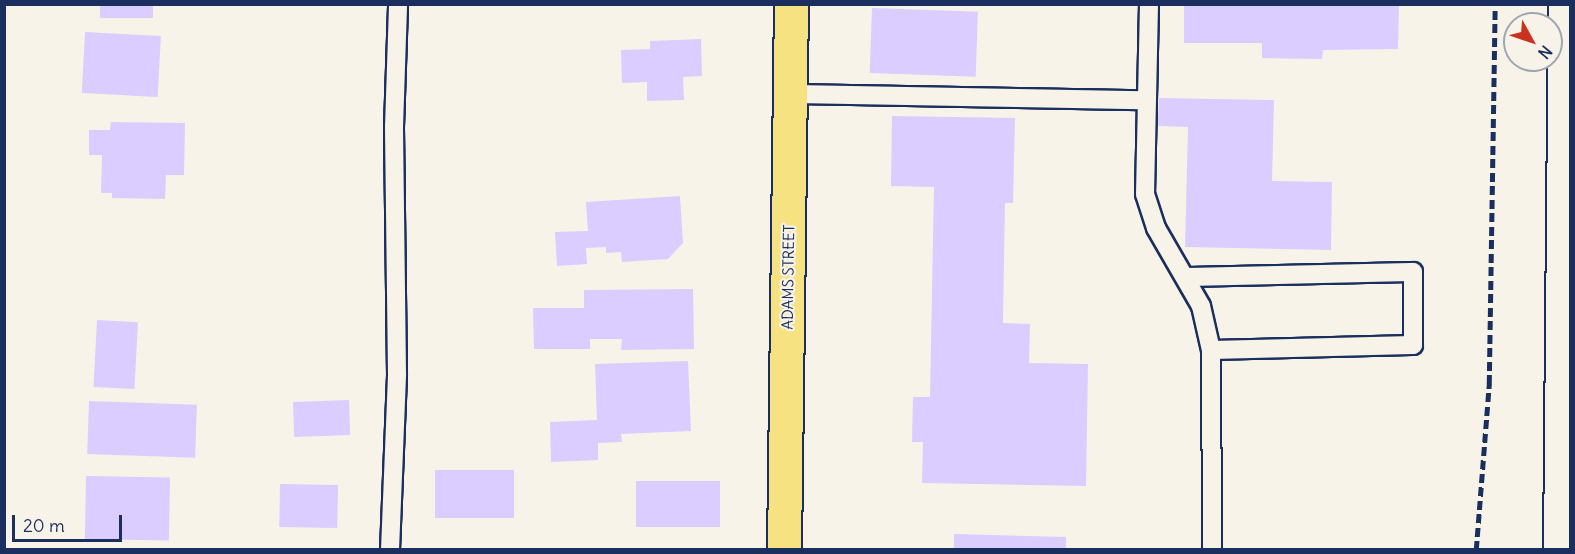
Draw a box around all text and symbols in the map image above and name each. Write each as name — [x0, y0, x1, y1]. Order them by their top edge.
north arrow — [1503, 12, 1563, 72]
text: N — [1534, 42, 1556, 63]
street label: ADAMS STREET — [778, 224, 798, 330]
scale bar — [15, 503, 124, 541]
text: 20 m — [23, 514, 65, 537]

